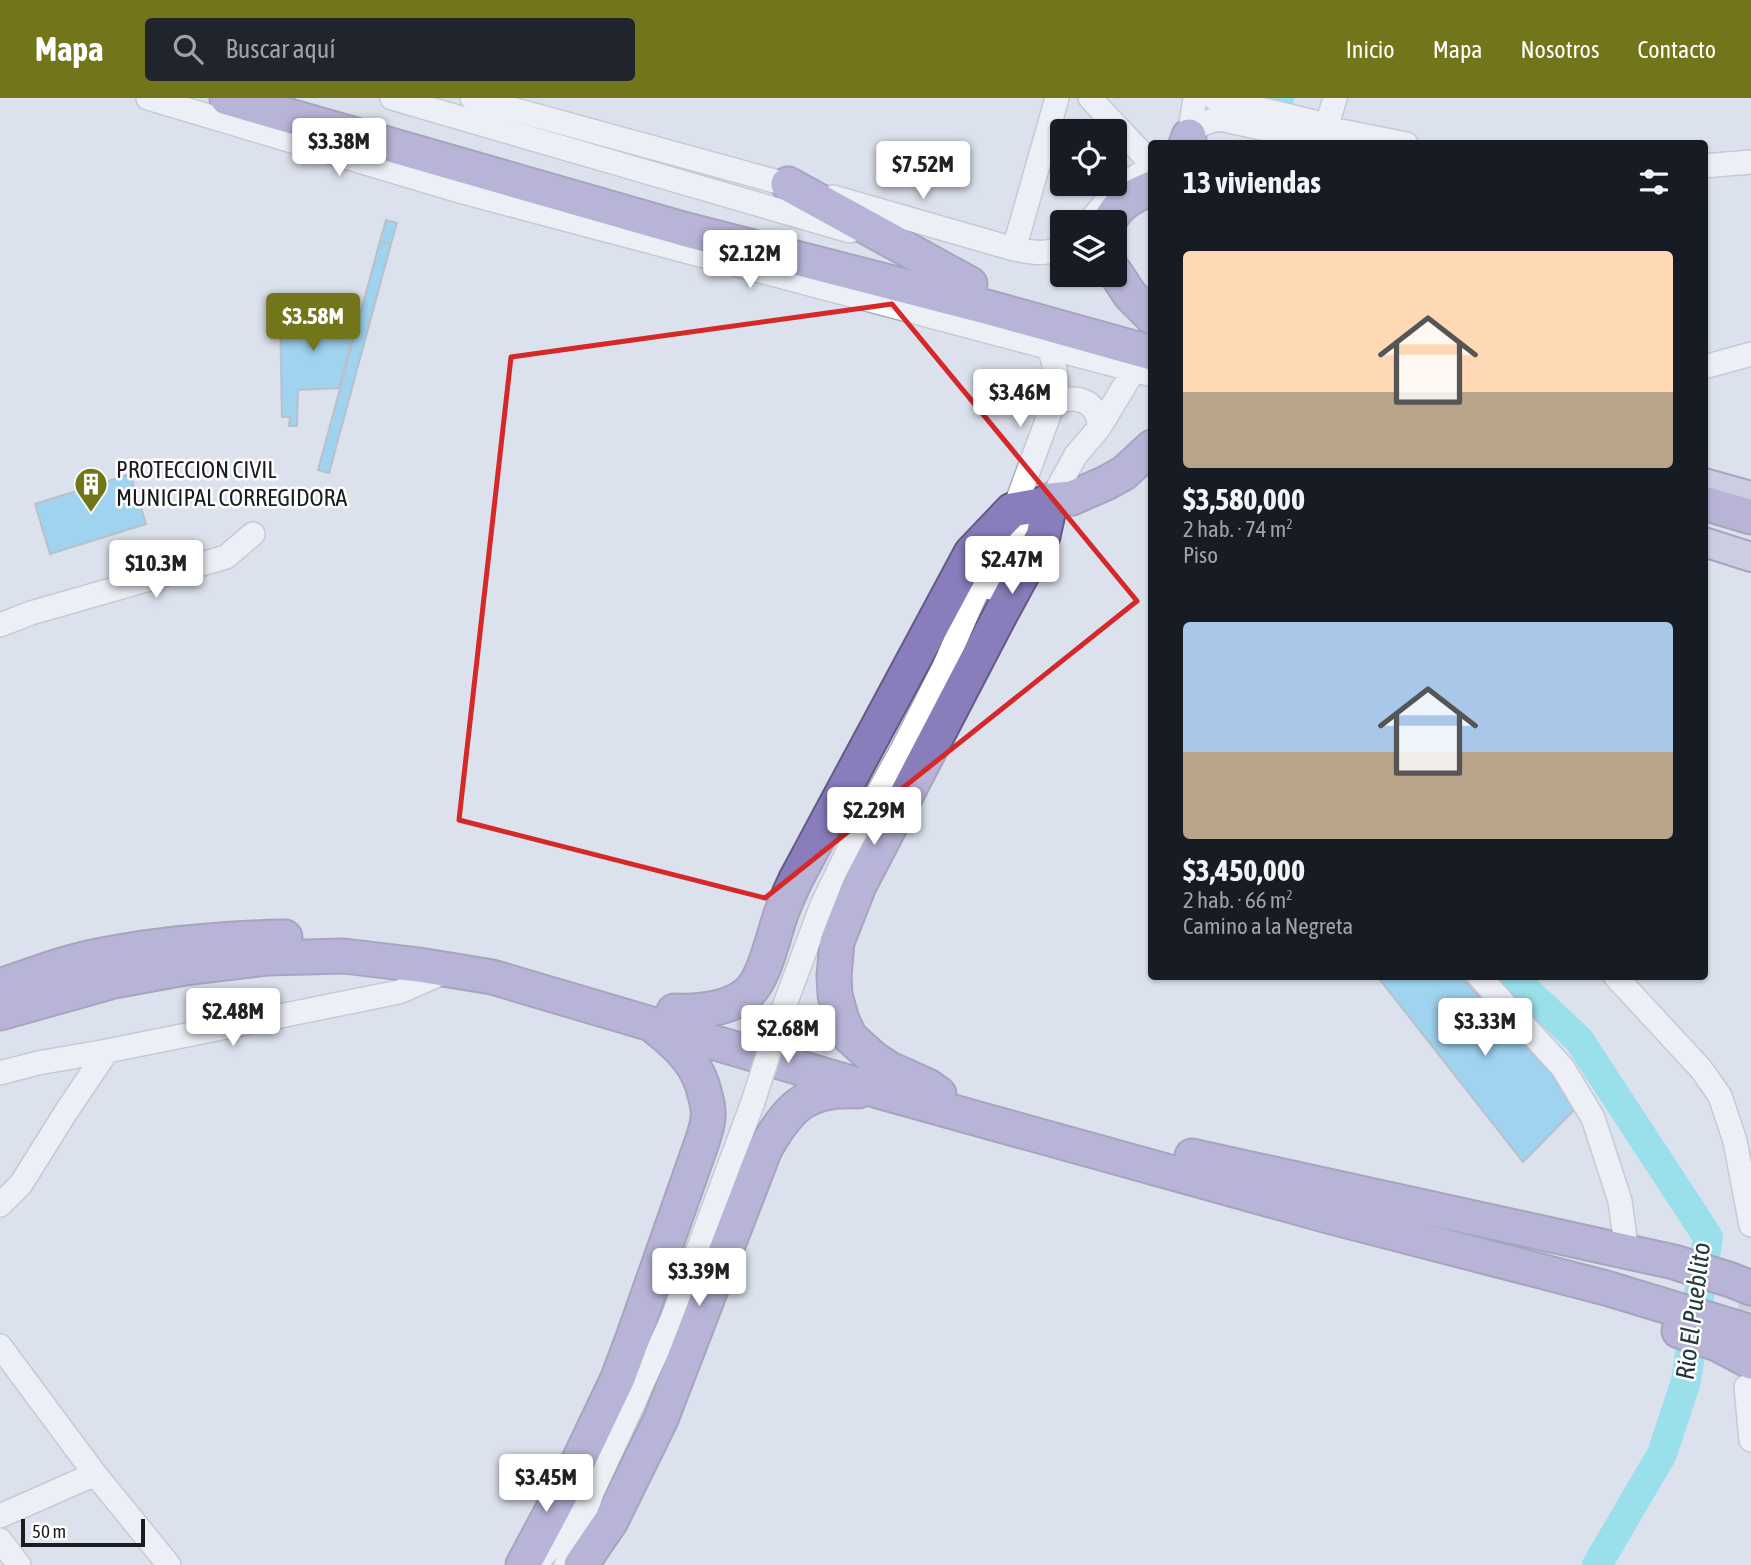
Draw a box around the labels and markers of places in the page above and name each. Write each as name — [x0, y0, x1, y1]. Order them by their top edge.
pin: $3.38M — [282, 118, 396, 178]
pin: $7.52M — [866, 141, 980, 201]
pin: $2.12M — [693, 230, 807, 290]
pin: $3.58M — [256, 294, 370, 353]
pin: $3.46M — [963, 370, 1077, 429]
place label: PROTECCION CIVIL MUNICIPAL CORREGIDORA — [116, 456, 347, 511]
building icon: PROTECCION CIVIL MUNICIPAL CORREGIDORA — [72, 465, 110, 514]
pin: $2.47M — [955, 536, 1069, 596]
pin: $10.3M — [99, 540, 213, 600]
pin: $2.29M — [817, 788, 931, 847]
pin: $2.48M — [176, 988, 290, 1048]
pin: $3.33M — [1428, 998, 1542, 1058]
pin: $2.68M — [731, 1006, 845, 1065]
pin: $3.39M — [642, 1248, 756, 1308]
pin: $3.45M — [489, 1454, 603, 1514]

